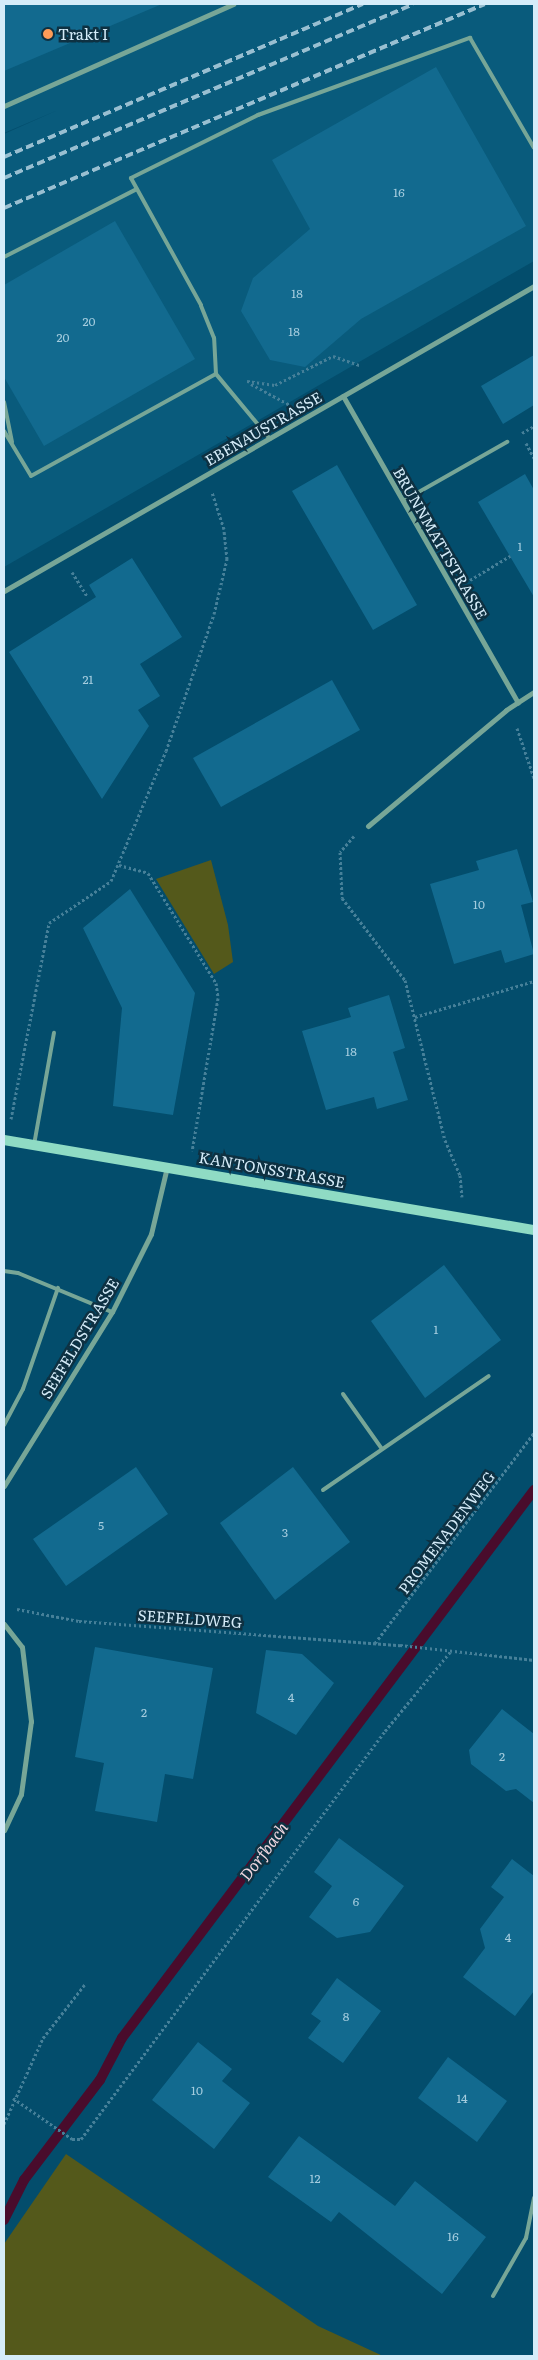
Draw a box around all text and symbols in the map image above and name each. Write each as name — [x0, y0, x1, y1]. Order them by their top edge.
place label: Trakt I — [58, 25, 108, 43]
marker: Trakt I — [42, 28, 54, 40]
house number: 16 — [393, 186, 405, 200]
house number: 18 — [291, 287, 303, 301]
house number: 20 — [82, 315, 96, 329]
house number: 18 — [288, 325, 300, 339]
house number: 20 — [56, 331, 70, 345]
street label: EBENAUSTRASSE — [201, 387, 325, 469]
street label: BRUNNMATTSTRASSE — [390, 464, 492, 622]
house number: 1 — [518, 540, 522, 554]
house number: 21 — [83, 673, 93, 687]
house number: 10 — [473, 898, 485, 912]
house number: 18 — [345, 1045, 357, 1059]
street label: KANTONSSTRASSE — [198, 1147, 346, 1191]
street label: SEEFELDSTRASSE — [36, 1275, 122, 1401]
house number: 1 — [434, 1323, 438, 1337]
street label: PROMENADENWEG — [394, 1467, 498, 1597]
house number: 5 — [98, 1519, 104, 1533]
house number: 3 — [282, 1526, 288, 1540]
street label: SEEFELDWEG — [137, 1605, 243, 1631]
house number: 4 — [288, 1691, 294, 1705]
house number: 2 — [141, 1706, 147, 1720]
house number: 2 — [499, 1750, 505, 1764]
water label: Dorfbach — [235, 1818, 291, 1884]
house number: 6 — [353, 1895, 359, 1909]
house number: 4 — [505, 1931, 511, 1945]
house number: 8 — [343, 2010, 349, 2024]
house number: 10 — [191, 2084, 203, 2098]
house number: 14 — [456, 2092, 468, 2106]
house number: 12 — [310, 2172, 320, 2186]
house number: 16 — [447, 2230, 459, 2244]

